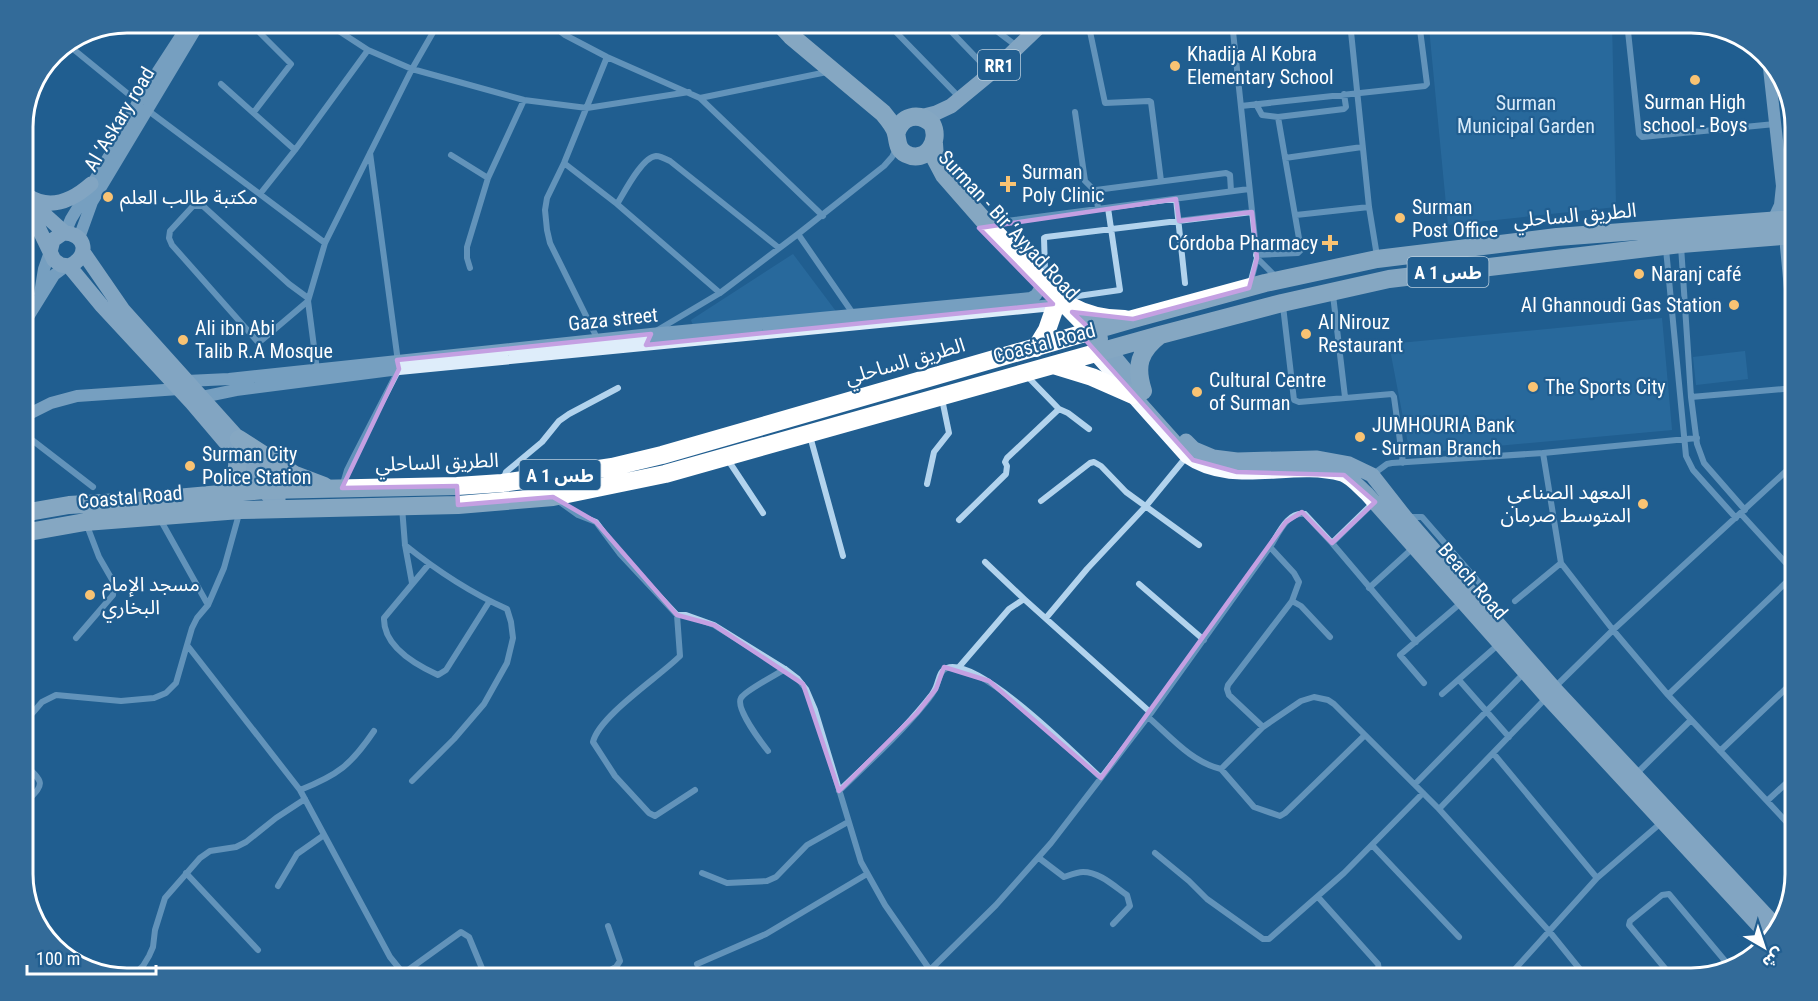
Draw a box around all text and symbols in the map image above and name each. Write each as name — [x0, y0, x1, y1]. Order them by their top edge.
place label: Khadija Al Kobra Elementary School — [1187, 42, 1334, 89]
road number: RR1 — [978, 50, 1020, 80]
marker: Khadija Al Kobra Elementary School — [1168, 59, 1182, 73]
street label: Al ‘Askary road — [78, 63, 160, 175]
marker: Surman High school - Boys — [1688, 73, 1702, 87]
place label: Surman High school - Boys — [1642, 90, 1748, 137]
park label: Surman Municipal Garden — [1457, 91, 1595, 138]
street label: Surman - Bir ‘Ayyad Road — [934, 145, 1084, 305]
place label: Surman Poly Clinic — [1022, 160, 1105, 207]
marker: Surman Poly Clinic — [999, 175, 1017, 193]
place label: مكتبة طالب العلم — [120, 185, 258, 212]
marker: مكتبة طالب العلم — [101, 190, 115, 204]
place label: Surman Post Office — [1412, 195, 1498, 242]
street label: الطريق الساحلي — [1512, 198, 1638, 236]
marker: Surman Post Office — [1393, 211, 1407, 225]
place label: Córdoba Pharmacy — [1168, 231, 1318, 255]
marker: Córdoba Pharmacy — [1323, 236, 1337, 250]
road number: A 1 طس — [1408, 257, 1488, 287]
place label: Naranj café — [1651, 262, 1741, 286]
marker: Naranj café — [1632, 267, 1646, 281]
place label: Al Ghannoudi Gas Station — [1521, 293, 1722, 317]
marker: Al Ghannoudi Gas Station — [1727, 298, 1741, 312]
street label: Gaza street — [567, 302, 659, 336]
place label: Al Nirouz Restaurant — [1318, 310, 1403, 357]
place label: Ali ibn Abi Talib R.A Mosque — [195, 316, 333, 363]
street label: Coastal Road — [990, 318, 1098, 368]
marker: Al Nirouz Restaurant — [1299, 327, 1313, 341]
street label: الطريق الساحلي — [842, 332, 969, 393]
marker: Ali ibn Abi Talib R.A Mosque — [176, 333, 190, 347]
place label: Cultural Centre of Surman — [1209, 368, 1326, 415]
place label: The Sports City — [1545, 375, 1666, 399]
marker: The Sports City — [1526, 380, 1540, 394]
marker: Cultural Centre of Surman — [1190, 385, 1204, 399]
place label: JUMHOURIA Bank - Surman Branch — [1372, 413, 1515, 460]
marker: JUMHOURIA Bank - Surman Branch — [1353, 430, 1367, 444]
place label: Surman City Police Station — [202, 442, 311, 489]
street label: الطريق الساحلي — [375, 448, 499, 480]
marker: Surman City Police Station — [183, 459, 197, 473]
road number: A 1 طس — [520, 460, 600, 490]
street label: Coastal Road — [77, 480, 183, 514]
place label: المعهد الصناعي المتوسط صرمان — [1500, 480, 1631, 527]
marker: المعهد الصناعي المتوسط صرمان — [1636, 497, 1650, 511]
street label: Beach Road — [1433, 538, 1513, 624]
place label: مسجد الإمام البخاري — [102, 572, 200, 623]
marker: مسجد الإمام البخاري — [83, 588, 97, 602]
north arrow — [1734, 917, 1794, 977]
scale bar — [27, 938, 156, 976]
text: ش — [1759, 944, 1788, 973]
text: 100 m — [36, 948, 80, 969]

